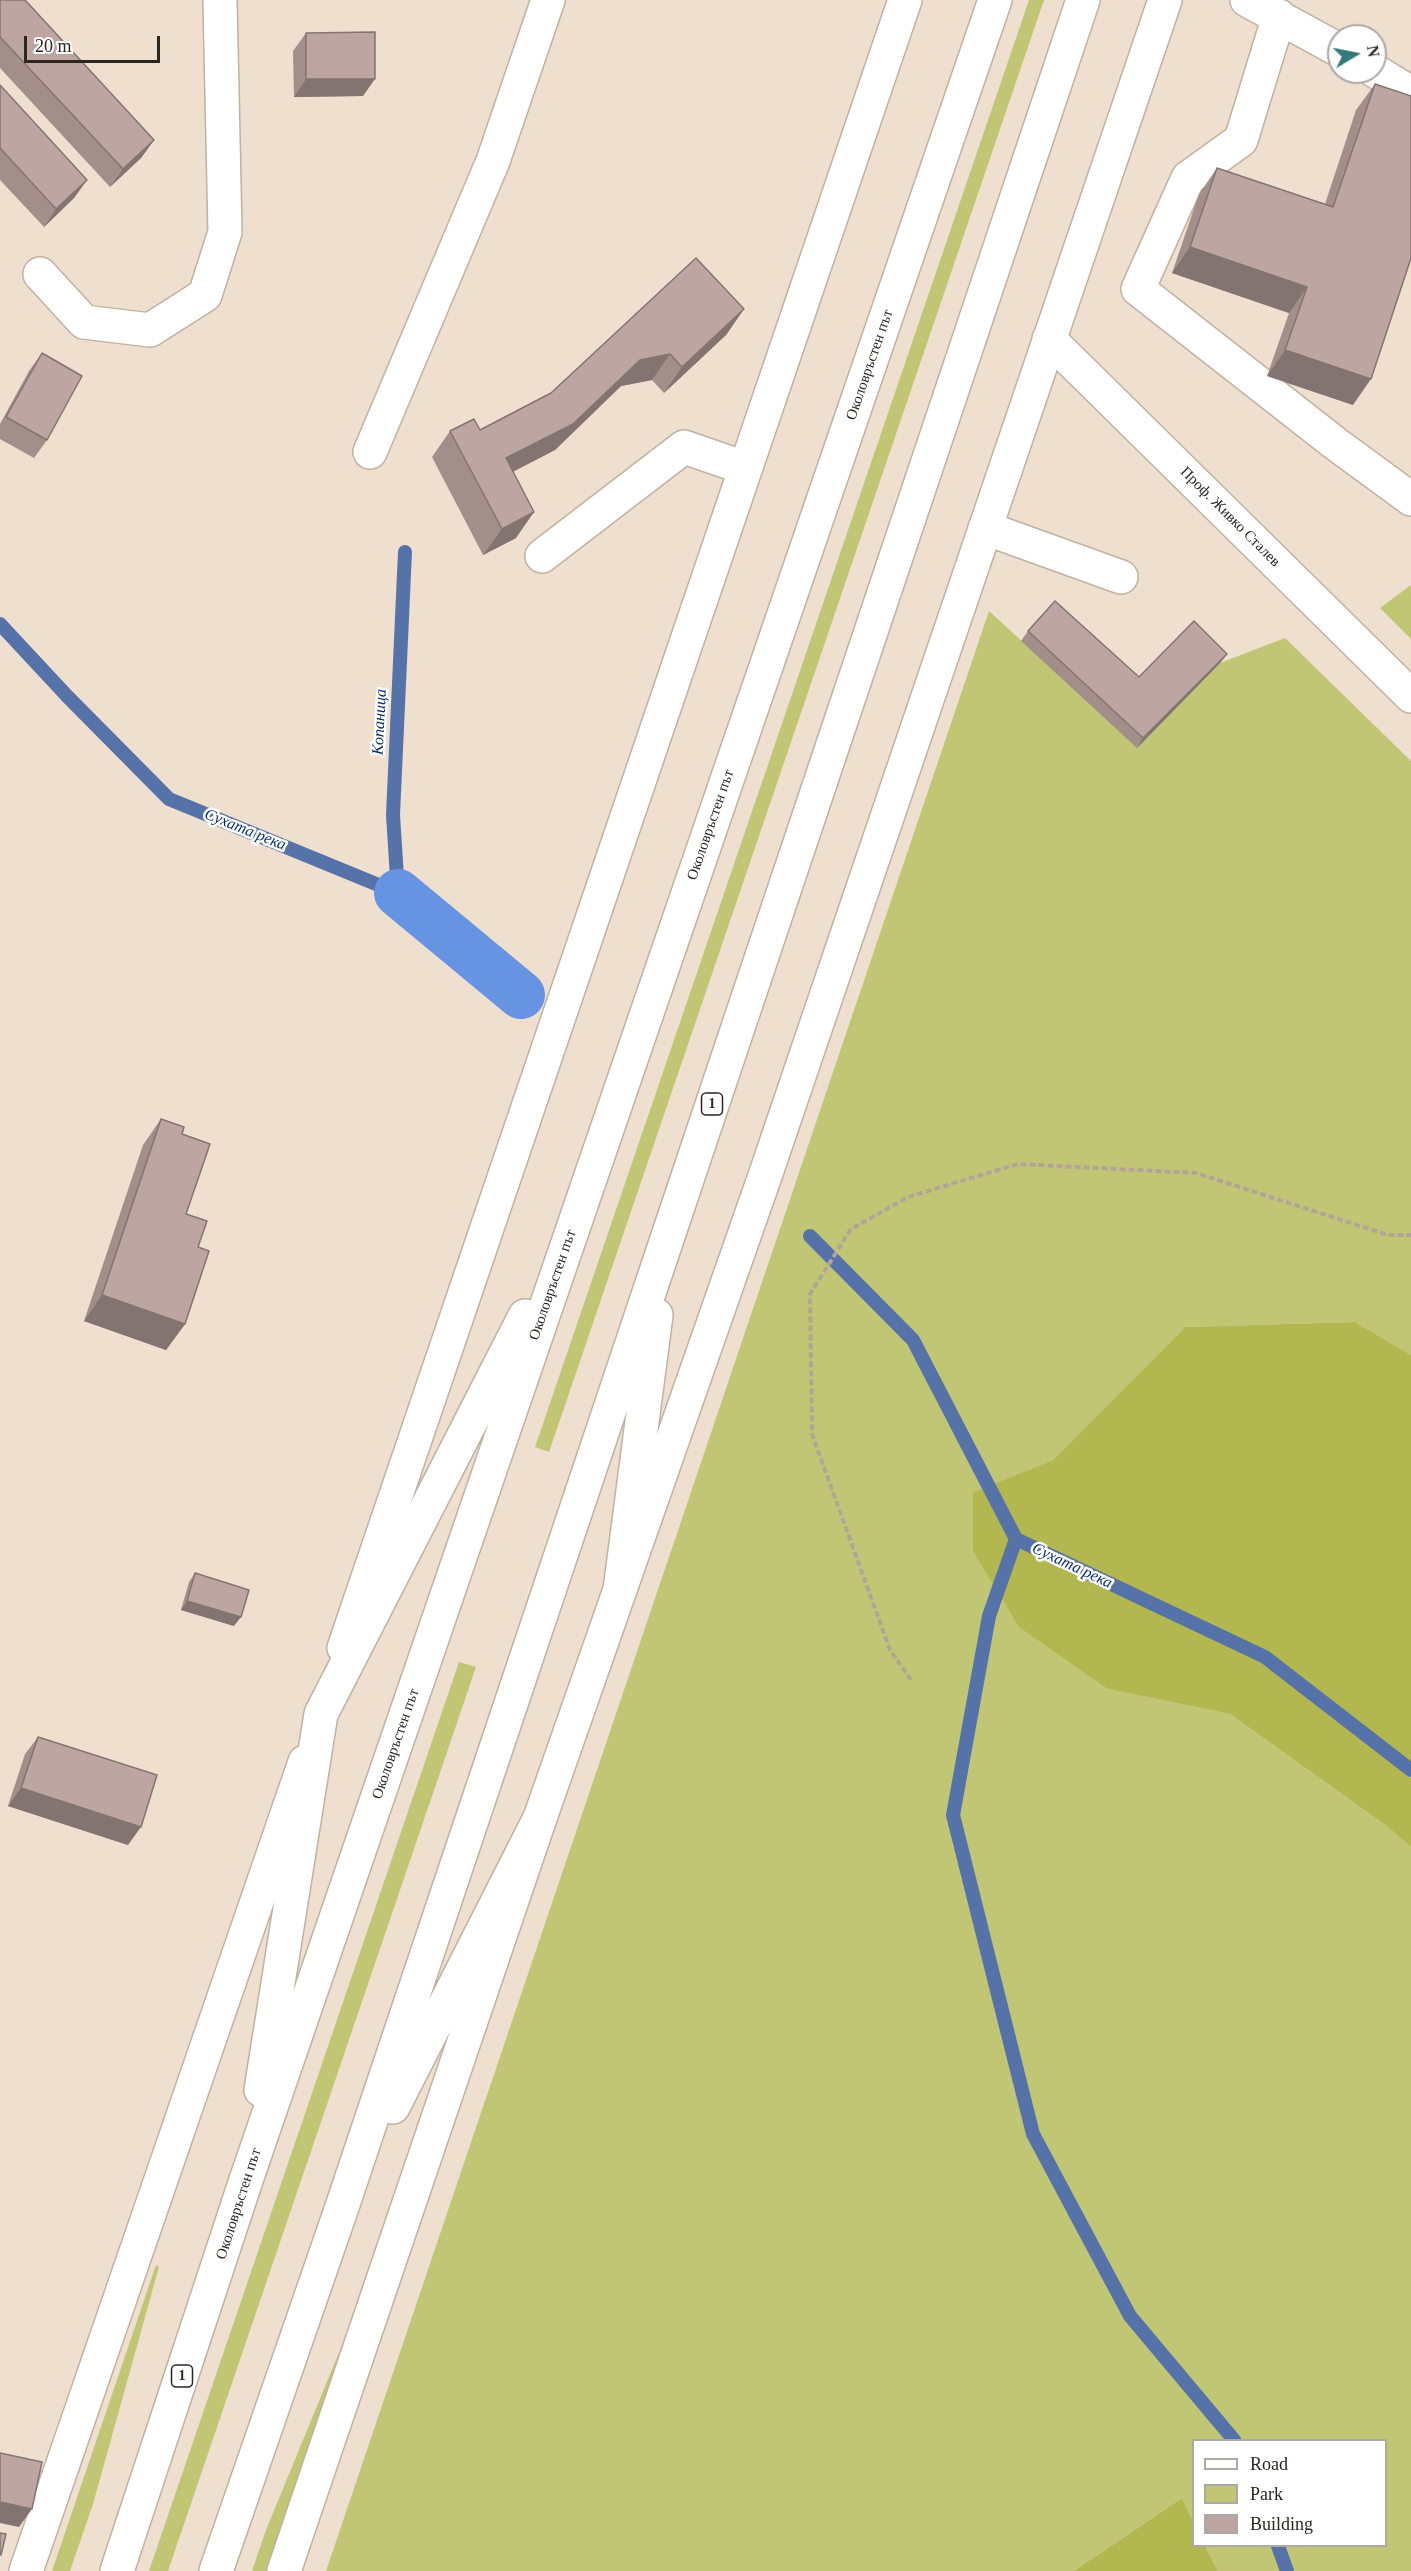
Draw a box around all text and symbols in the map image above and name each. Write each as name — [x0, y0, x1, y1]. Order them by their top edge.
scale bar — [27, 24, 164, 62]
north arrow — [1327, 24, 1387, 84]
text: 20 m — [35, 36, 72, 56]
text: N — [1364, 44, 1383, 58]
street label: Околовръстен път — [843, 307, 897, 423]
street label: Проф. Живко Сталев — [1176, 463, 1284, 571]
water label: Копаница — [369, 688, 391, 756]
street label: Околовръстен път — [684, 767, 738, 883]
water label: Сухата река — [201, 805, 289, 855]
road number: 1 — [702, 1093, 722, 1115]
street label: Околовръстен път — [526, 1227, 580, 1343]
water label: Сухата река — [1029, 1539, 1115, 1593]
street label: Околовръстен път — [369, 1686, 423, 1802]
street label: Околовръстен път — [213, 2146, 265, 2262]
road number: 1 — [172, 2365, 192, 2387]
legend — [1192, 2439, 1387, 2547]
text: Road — [1250, 2454, 1288, 2474]
text: Park — [1250, 2484, 1283, 2504]
text: Building — [1250, 2514, 1313, 2534]

